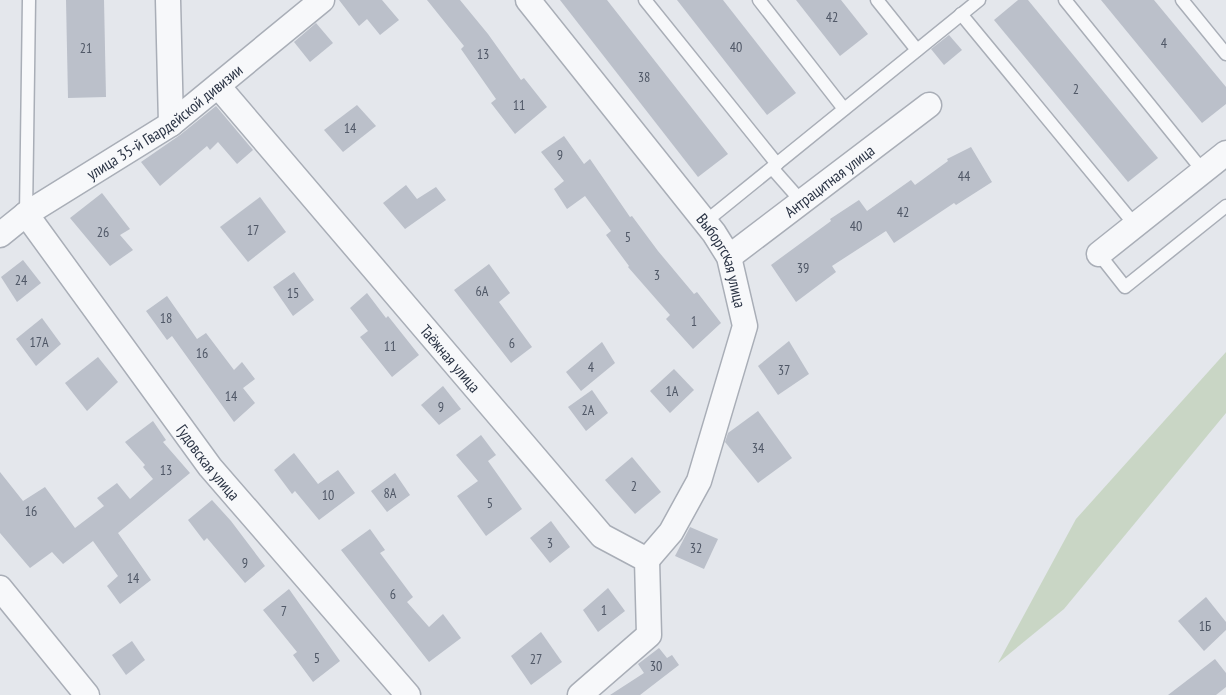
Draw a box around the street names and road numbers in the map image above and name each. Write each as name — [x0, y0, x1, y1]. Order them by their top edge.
street label: улица 35-й Гвардейской дивизии — [83, 60, 246, 184]
street label: Антрацитная улица — [780, 140, 878, 221]
street label: Выборгская улица — [692, 209, 750, 310]
street label: Таёжная улица — [416, 320, 485, 396]
street label: Гудовская улица — [172, 420, 244, 504]

